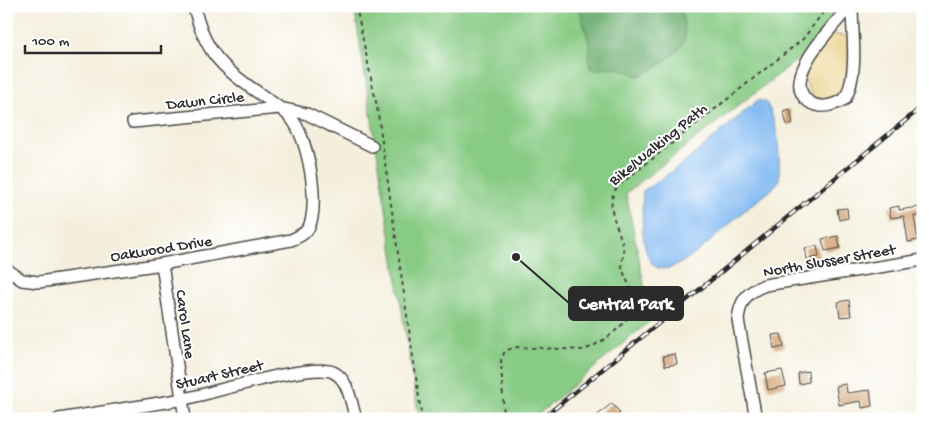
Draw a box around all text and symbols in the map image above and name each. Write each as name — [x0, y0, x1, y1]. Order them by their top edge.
scale bar — [25, 22, 161, 54]
text: 100 m — [31, 33, 70, 51]
street label: Dawn Circle — [165, 89, 246, 116]
street label: Bike/Walking Path — [605, 100, 712, 192]
street label: Oakwood Drive — [109, 233, 214, 268]
street label: North Slusser Street — [762, 241, 899, 283]
callout: Central Park — [569, 287, 683, 320]
street label: Carol Lane — [169, 289, 198, 361]
text: Central Park — [578, 295, 675, 316]
street label: Stuart Street — [174, 357, 267, 396]

